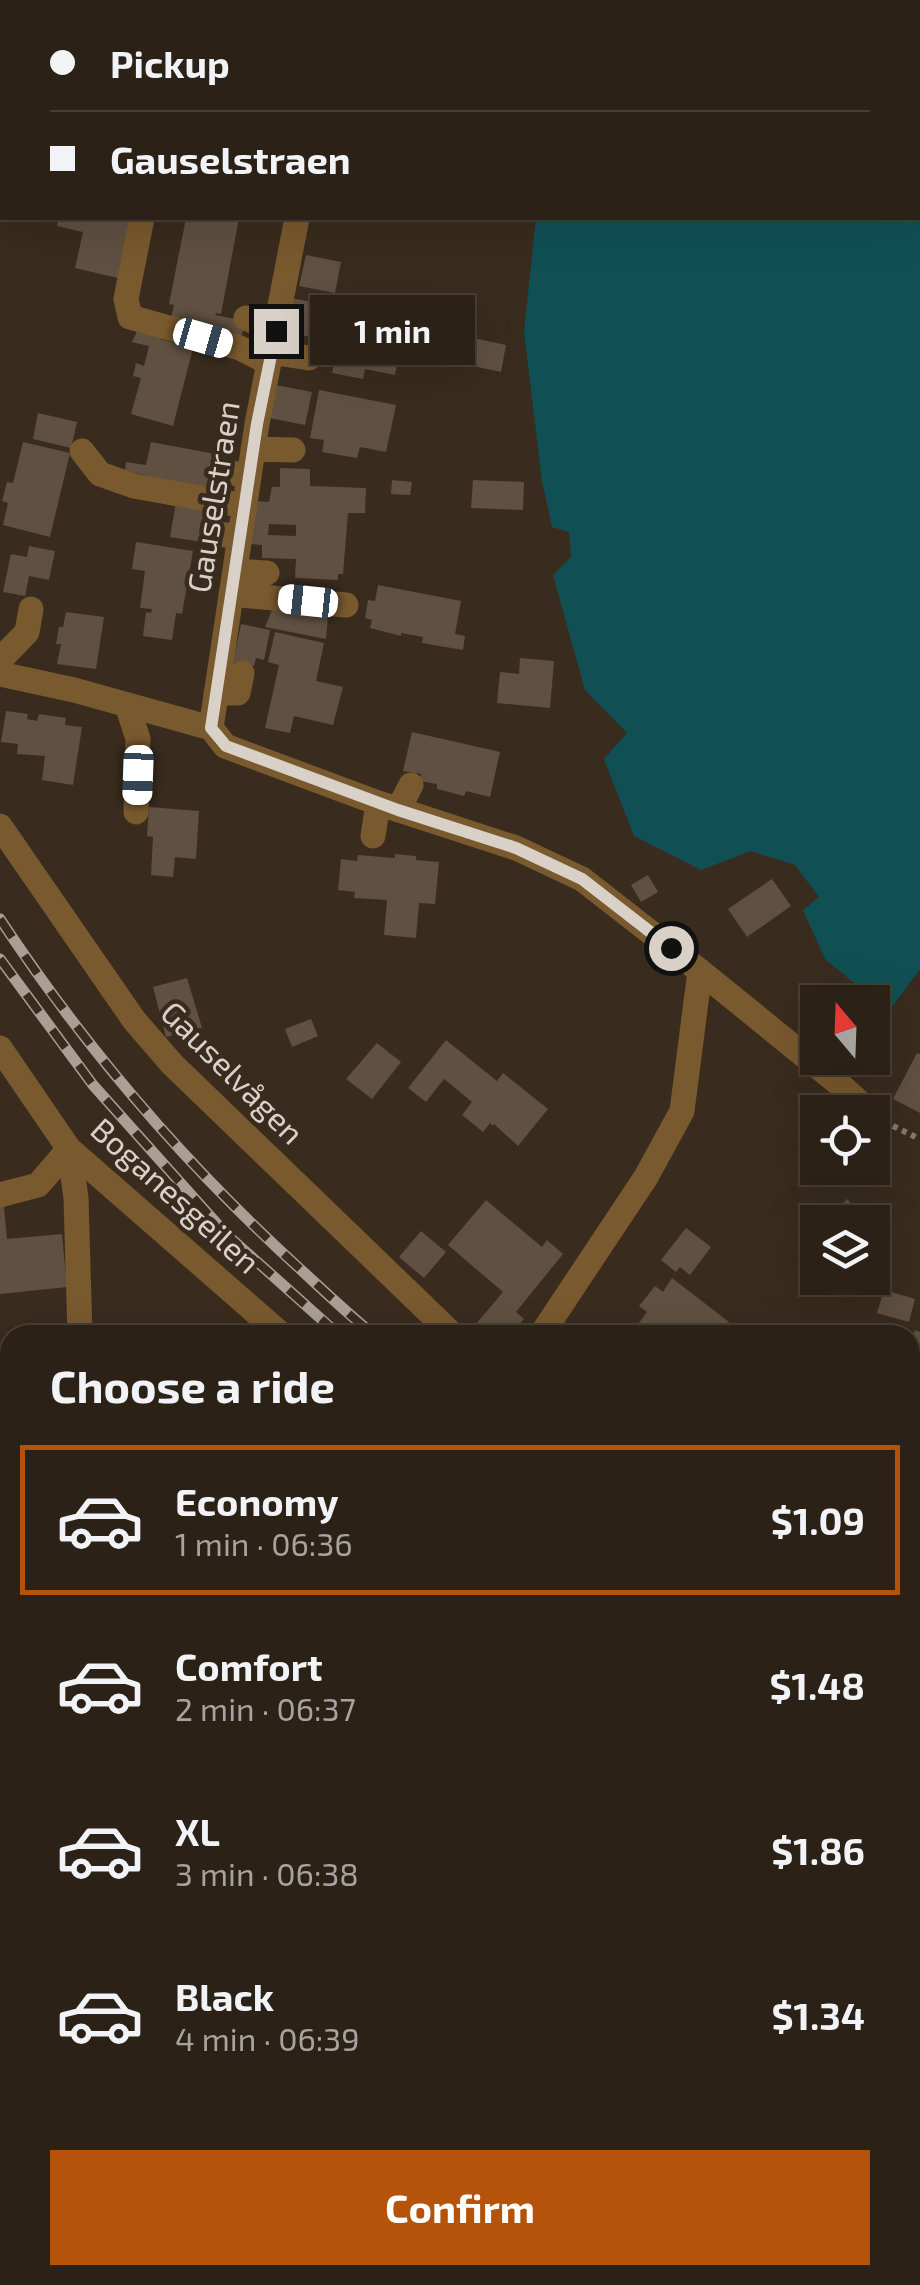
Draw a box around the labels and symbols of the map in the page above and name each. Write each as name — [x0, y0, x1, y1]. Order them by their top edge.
callout: 1 min — [311, 296, 476, 366]
route end — [254, 309, 299, 354]
car — [170, 315, 236, 361]
street label: Gauselstraen — [178, 398, 246, 595]
car — [277, 583, 339, 619]
car — [122, 744, 154, 806]
route start — [649, 926, 694, 971]
north arrow — [800, 985, 890, 1075]
street label: Gauselvågen — [154, 992, 313, 1151]
street label: Boganesgeilen — [84, 1109, 268, 1280]

